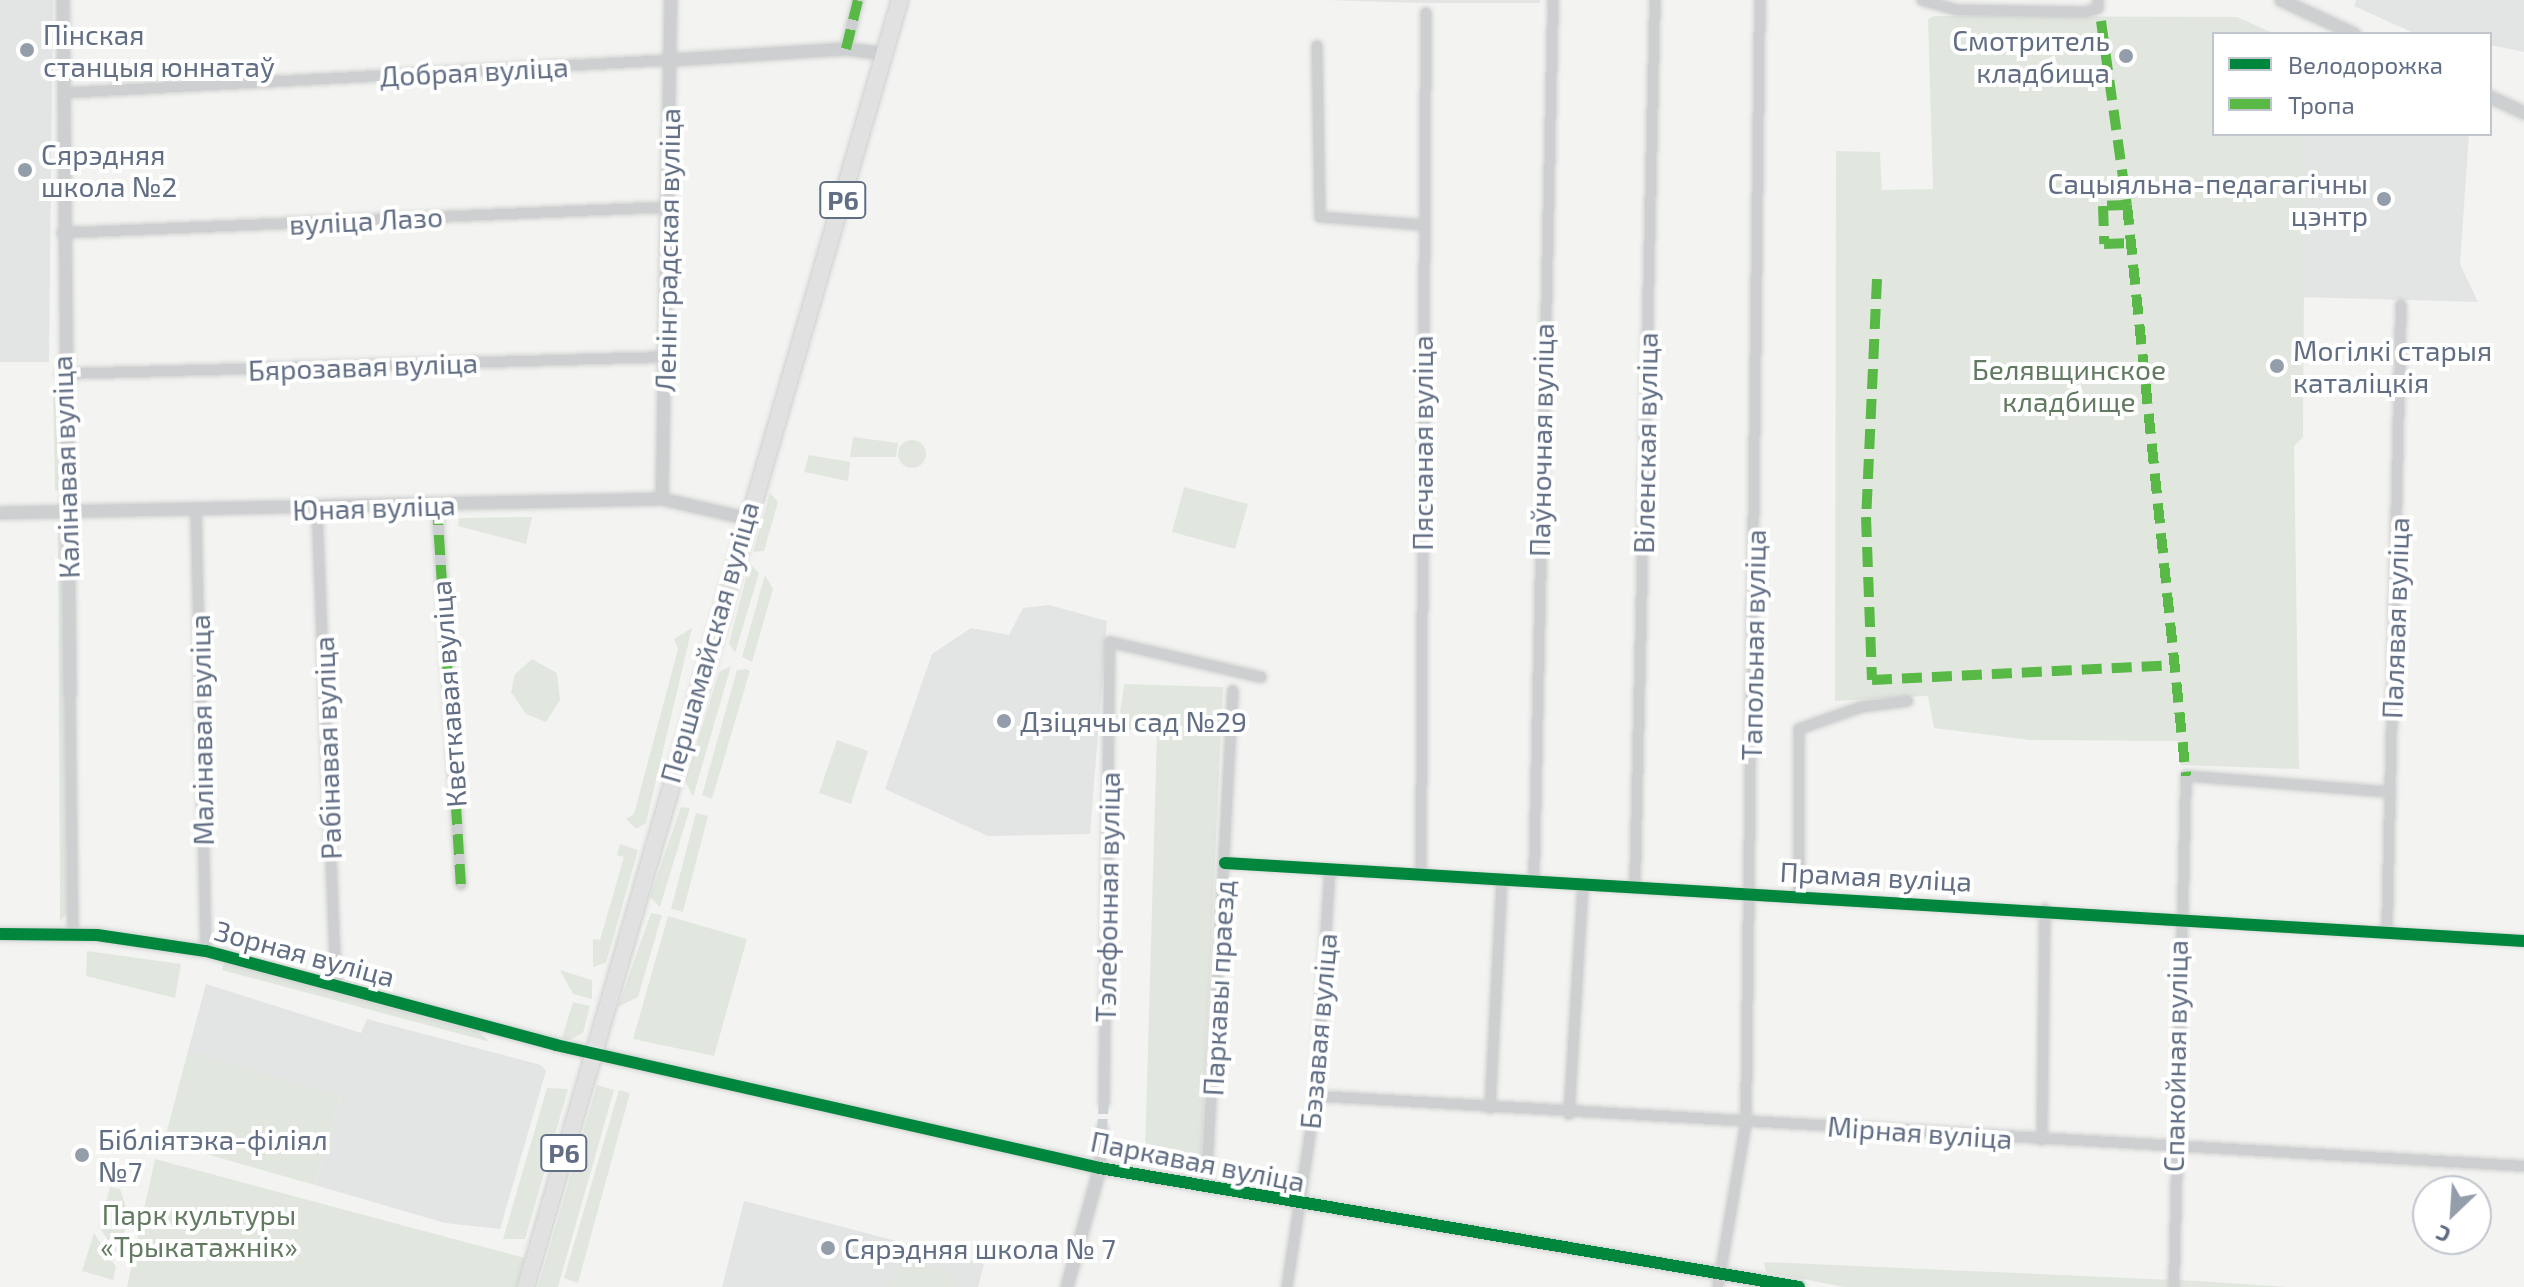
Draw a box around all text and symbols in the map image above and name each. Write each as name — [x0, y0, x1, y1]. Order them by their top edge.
place label: Пінская станцыя юннатаў — [43, 17, 275, 83]
place label: Смотритель кладбища — [1952, 23, 2110, 89]
legend — [2212, 32, 2492, 136]
marker: Пінская станцыя юннатаў — [18, 41, 36, 59]
marker: Смотритель кладбища — [2117, 47, 2135, 65]
street label: Добрая вуліца — [379, 49, 569, 93]
text: Велодорожка — [2288, 50, 2443, 79]
text: Тропа — [2288, 90, 2355, 119]
street label: Ленінградская вуліца — [648, 108, 686, 392]
place label: Сярэдняя школа №2 — [41, 137, 177, 203]
marker: Сярэдняя школа №2 — [16, 161, 34, 179]
place label: Сацыяльна-педагагічны цэнтр — [2047, 166, 2368, 232]
road number: Р6 — [819, 178, 867, 222]
marker: Сацыяльна-педагагічны цэнтр — [2375, 190, 2393, 208]
street label: вуліца Лазо — [288, 199, 444, 241]
street label: Паўночная вуліца — [1522, 323, 1560, 557]
street label: Віленская вуліца — [1626, 332, 1664, 554]
place label: Могілкі старыя каталіцкія — [2293, 333, 2492, 399]
street label: Пясчаная вуліца — [1405, 335, 1439, 551]
street label: Бярозавая вуліца — [247, 345, 479, 387]
park label: Белявщинское кладбище — [1972, 352, 2166, 418]
street label: Калінавая вуліца — [44, 355, 86, 579]
marker: Могілкі старыя каталіцкія — [2268, 357, 2286, 375]
street label: Юная вуліца — [292, 487, 456, 527]
street label: Першамайская вуліца — [653, 498, 765, 786]
street label: Палявая вуліца — [2375, 517, 2415, 719]
street label: Тапольная вуліца — [1734, 529, 1772, 761]
street label: Кветкавая вуліца — [423, 579, 473, 809]
street label: Малінавая вуліца — [182, 614, 220, 846]
street label: Рабінавая вуліца — [306, 636, 348, 860]
place label: Дзіцячы сад №29 — [1020, 704, 1247, 738]
marker: Дзіцячы сад №29 — [995, 712, 1013, 730]
street label: Тэлефонная вуліца — [1088, 771, 1126, 1023]
street label: Прамая вуліца — [1779, 854, 1973, 898]
street label: Паркавы праезд — [1196, 879, 1240, 1097]
street label: Зорная вуліца — [211, 913, 399, 993]
street label: Бэзавая вуліца — [1293, 932, 1343, 1130]
street label: Спакойная вуліца — [2156, 940, 2194, 1172]
street label: Мірная вуліца — [1826, 1109, 2014, 1155]
place label: Бібліятэка-філіял №7 — [98, 1122, 328, 1188]
street label: Паркавая вуліца — [1088, 1124, 1308, 1198]
road number: Р6 — [540, 1131, 588, 1175]
marker: Бібліятэка-філіял №7 — [73, 1146, 91, 1164]
north arrow — [2412, 1175, 2492, 1255]
park label: Парк культуры «Трыкатажнік» — [100, 1197, 298, 1263]
text: С — [2431, 1220, 2454, 1249]
place label: Сярэдняя школа № 7 — [844, 1231, 1116, 1265]
marker: Сярэдняя школа № 7 — [819, 1239, 837, 1257]

